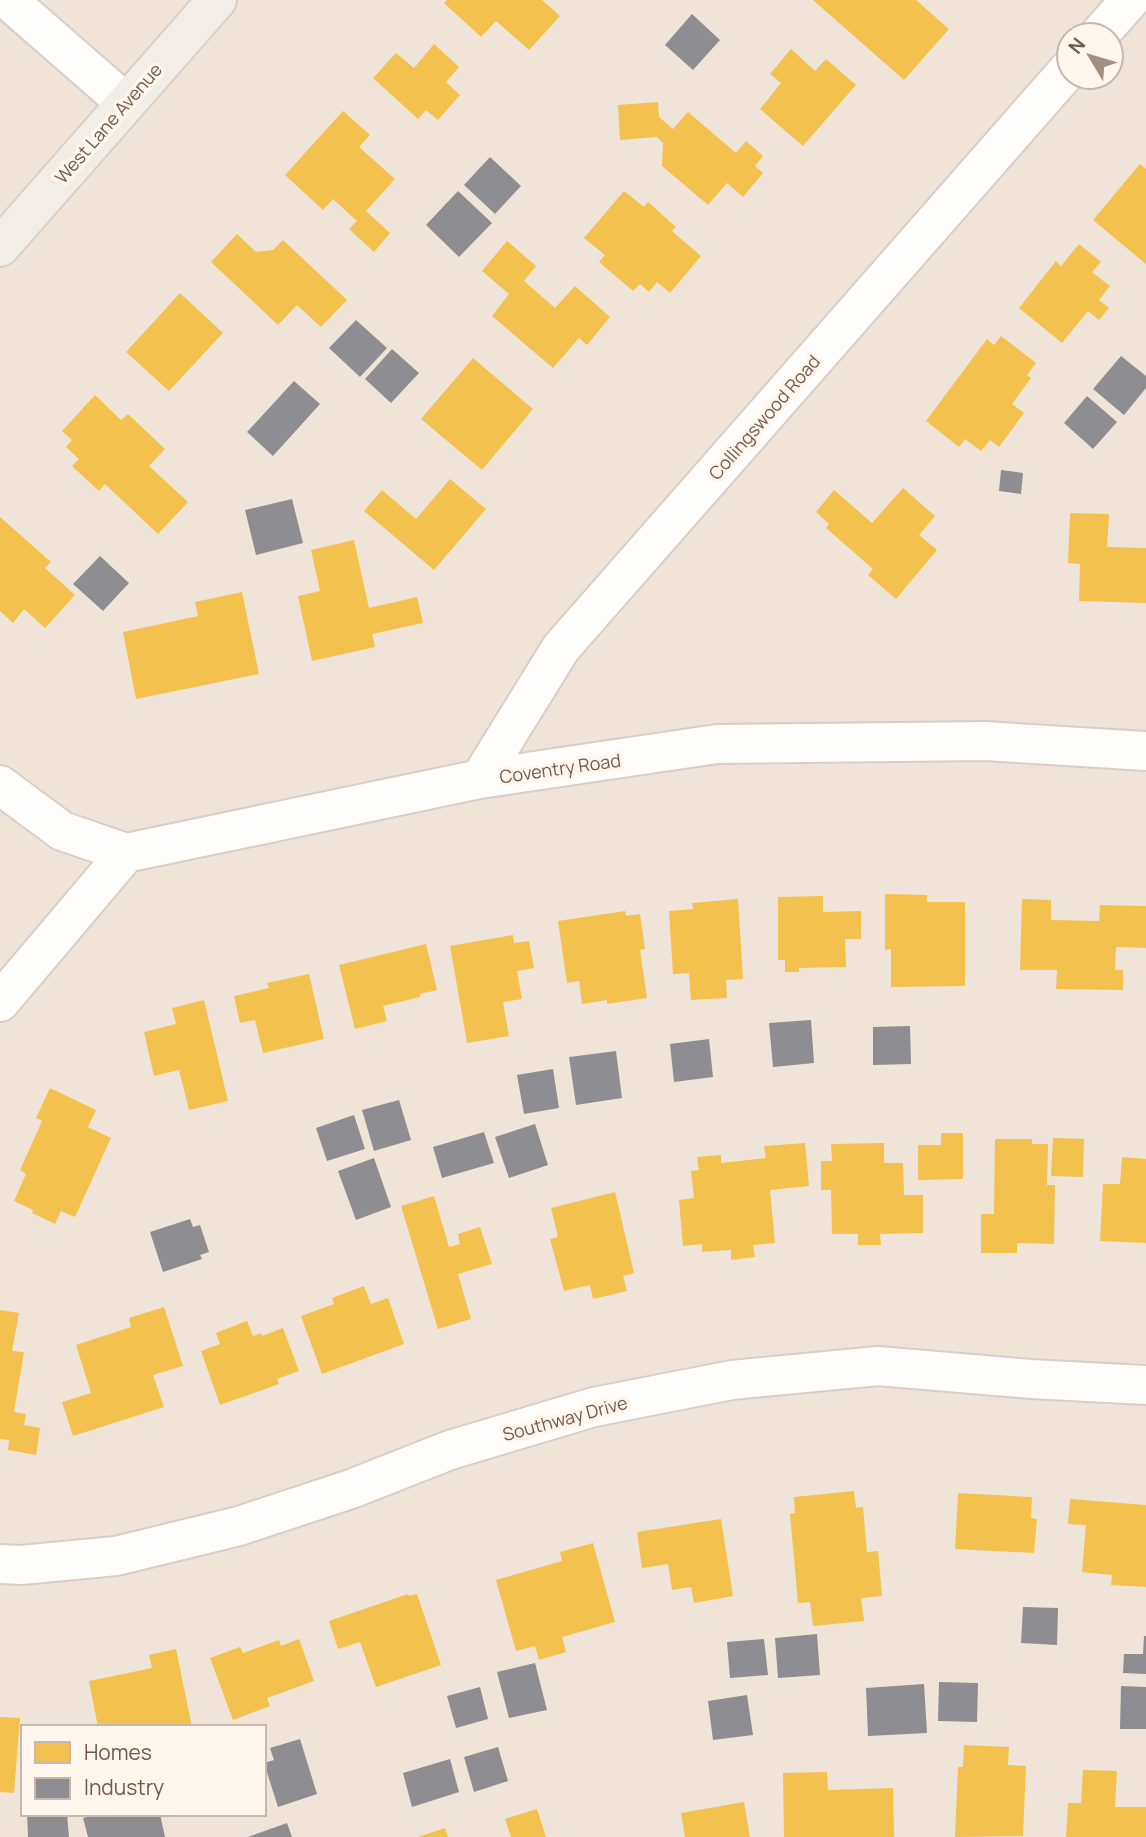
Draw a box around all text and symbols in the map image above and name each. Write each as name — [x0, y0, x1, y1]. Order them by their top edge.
north arrow — [1055, 21, 1125, 91]
text: N — [1062, 32, 1091, 59]
street label: West Lane Avenue — [49, 58, 167, 188]
street label: Collingswood Road — [703, 349, 825, 485]
street label: Coventry Road — [498, 748, 622, 788]
street label: Southway Drive — [500, 1390, 630, 1446]
legend — [21, 1725, 266, 1816]
text: Homes — [84, 1738, 152, 1766]
text: Industry — [84, 1773, 164, 1801]

